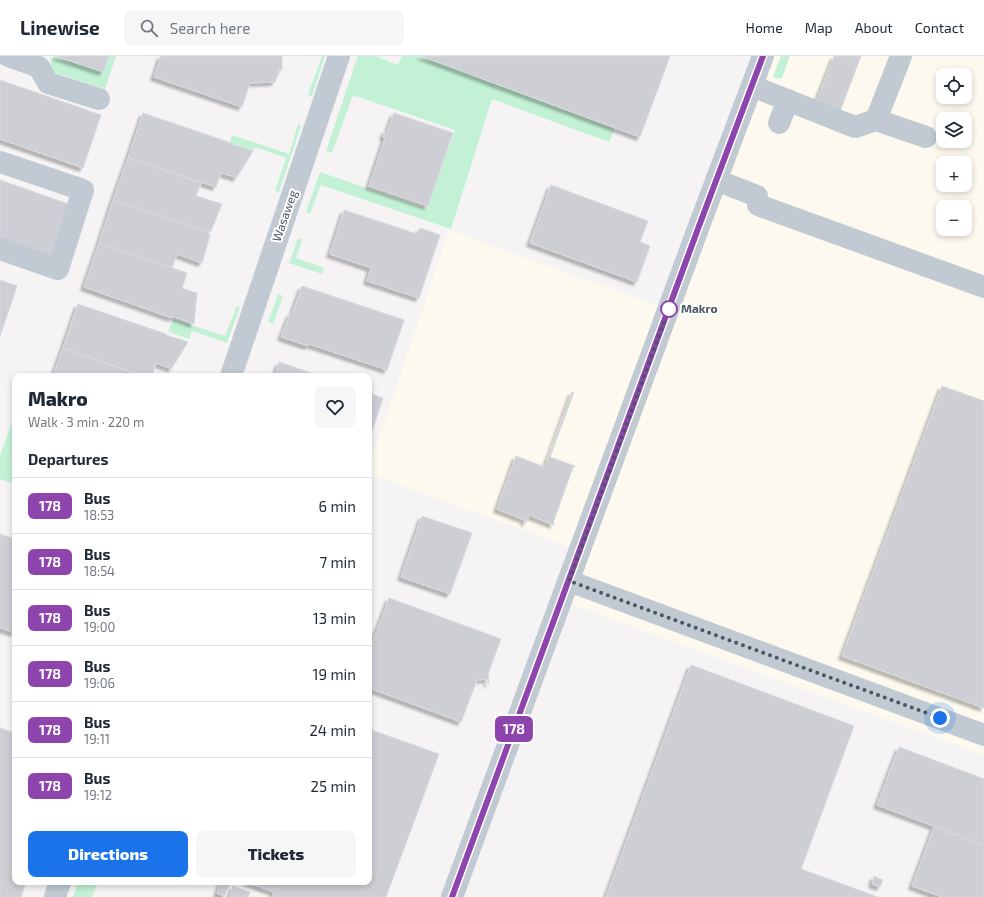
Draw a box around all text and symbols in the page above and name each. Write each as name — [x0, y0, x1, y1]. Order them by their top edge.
search box — [124, 10, 404, 46]
text: Linewise — [20, 16, 100, 39]
icon: search — [138, 17, 160, 39]
text: Search here — [170, 19, 250, 37]
text: Home — [746, 19, 783, 36]
text: Map — [805, 19, 833, 36]
text: About — [855, 19, 893, 36]
text: Contact — [915, 19, 964, 36]
map controls — [936, 68, 972, 236]
button: locate — [936, 68, 972, 104]
button: layers — [936, 112, 972, 148]
button: + — [936, 156, 972, 192]
street label: Wasaweg — [269, 188, 299, 243]
button: − — [936, 200, 972, 236]
marker: Makro — [660, 300, 678, 318]
place label: Makro — [681, 301, 718, 315]
button: heart — [314, 386, 356, 428]
text: Makro — [28, 387, 88, 410]
text: Walk · 3 min · 220 m — [28, 414, 144, 430]
text: Departures — [28, 450, 108, 468]
text: Bus — [84, 489, 110, 507]
text: 178 — [39, 497, 61, 514]
text: 6 min — [318, 497, 356, 515]
text: 18:53 — [84, 507, 114, 523]
text: Bus — [84, 545, 110, 563]
text: 178 — [39, 553, 61, 570]
text: 7 min — [319, 553, 356, 571]
text: 18:54 — [84, 563, 115, 579]
text: Bus — [84, 601, 110, 619]
text: 178 — [39, 609, 61, 626]
text: 13 min — [313, 609, 356, 627]
text: 19:00 — [84, 619, 115, 635]
text: Bus — [84, 657, 110, 675]
text: 178 — [39, 665, 61, 682]
text: 19 min — [313, 665, 356, 683]
text: 19:06 — [84, 675, 115, 691]
your location — [930, 708, 950, 728]
text: Bus — [84, 713, 110, 731]
line badge: 178 — [491, 716, 537, 742]
text: 178 — [503, 720, 525, 737]
text: 178 — [39, 721, 61, 738]
text: 24 min — [309, 721, 356, 739]
text: 19:11 — [84, 731, 110, 747]
text: Bus — [84, 769, 110, 787]
text: 178 — [39, 777, 61, 794]
text: 25 min — [311, 777, 356, 795]
text: 19:12 — [84, 787, 112, 803]
button: Directions — [28, 831, 188, 877]
button: Tickets — [196, 831, 356, 877]

